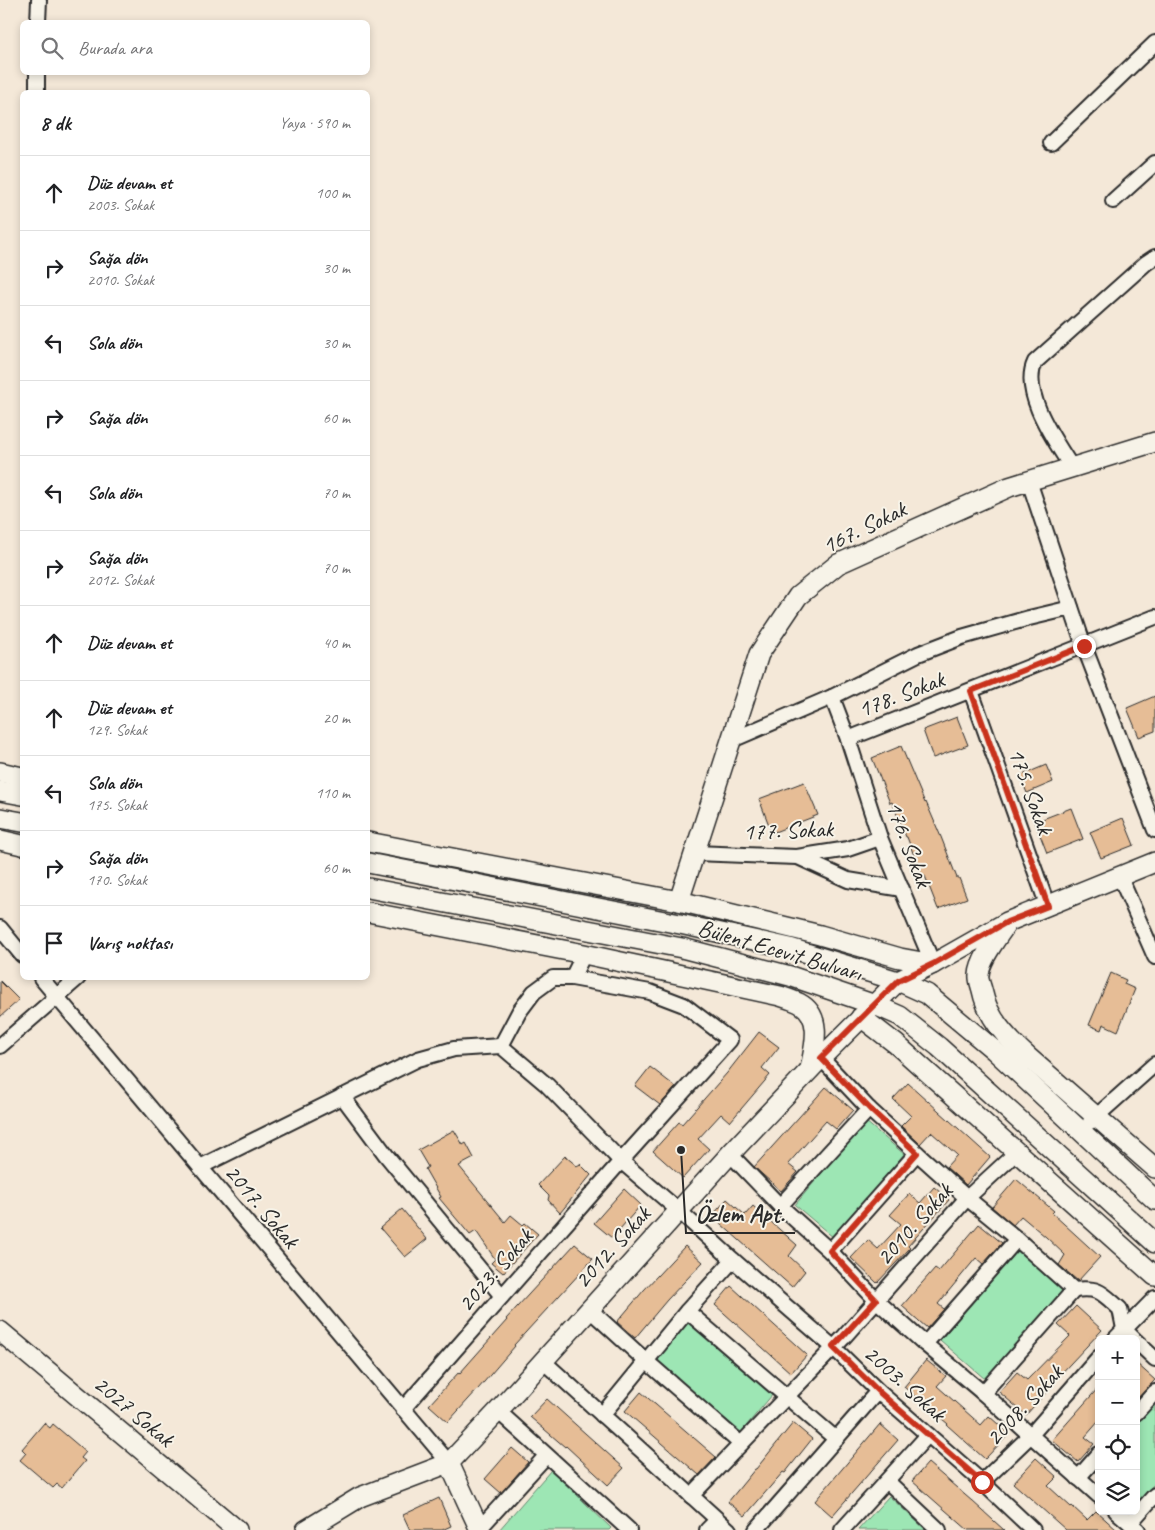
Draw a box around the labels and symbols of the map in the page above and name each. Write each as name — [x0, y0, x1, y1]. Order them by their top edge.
street label: 167. Sokak — [817, 493, 913, 560]
route end — [1073, 635, 1096, 658]
street label: 178. Sokak — [854, 663, 950, 724]
street label: 175. Sokak — [1002, 744, 1061, 841]
street label: 176. Sokak — [879, 797, 940, 893]
street label: 177. Sokak — [743, 813, 836, 847]
street label: Bülent Ecevit Bulvarı — [694, 912, 867, 988]
street label: 2017. Sokak — [218, 1158, 307, 1256]
street label: 2010. Sokak — [869, 1175, 960, 1271]
callout: Özlem Apt. — [686, 1193, 795, 1233]
street label: 2012. Sokak — [567, 1198, 658, 1294]
text: Özlem Apt. — [696, 1198, 785, 1230]
street label: 2023. Sokak — [451, 1220, 541, 1318]
street label: 2003. Sokak — [858, 1338, 954, 1429]
street label: 2008. Sokak — [979, 1356, 1071, 1452]
street label: 2027 Sokak — [88, 1369, 182, 1455]
route start — [971, 1471, 994, 1494]

